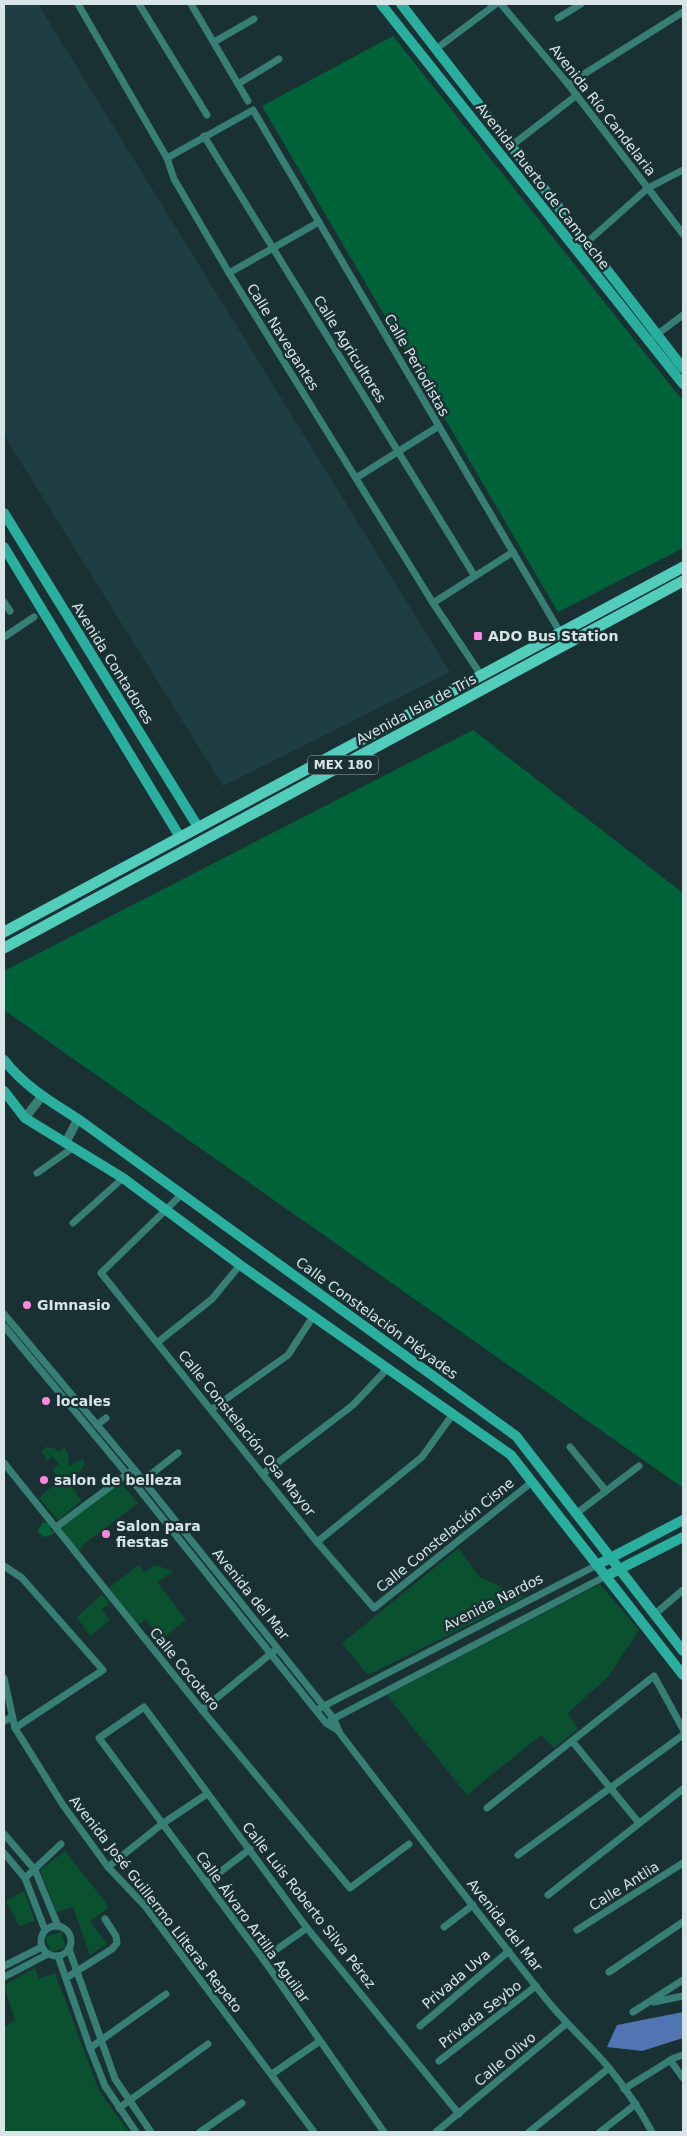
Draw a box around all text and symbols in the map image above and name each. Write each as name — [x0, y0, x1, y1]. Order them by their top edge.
street label: Avenida Río Candelaria — [547, 41, 659, 179]
street label: Avenida Puerto de Campeche — [473, 100, 613, 272]
street label: Calle Navegantes — [244, 281, 322, 393]
street label: Calle Agricultores — [311, 293, 389, 405]
street label: Calle Periodistas — [381, 311, 453, 419]
street label: Avenida Contadores — [69, 599, 157, 727]
place label: ADO Bus Station — [488, 628, 618, 644]
marker: ADO Bus Station — [472, 630, 484, 642]
street label: Avenida Isla de Tris — [353, 670, 479, 748]
road number: MEX 180 — [308, 756, 378, 774]
street label: Calle Constelación Pléyades — [293, 1254, 461, 1382]
place label: GImnasio — [37, 1297, 111, 1313]
marker: GImnasio — [21, 1299, 33, 1311]
street label: Calle Constelación Osa Mayor — [175, 1347, 319, 1519]
place label: locales — [56, 1393, 111, 1409]
marker: locales — [40, 1395, 52, 1407]
place label: salon de belleza — [54, 1472, 182, 1488]
marker: salon de belleza — [38, 1474, 50, 1486]
street label: Calle Constelación Cisne — [373, 1475, 517, 1595]
place label: Salon para fiestas — [116, 1518, 201, 1550]
marker: Salon para fiestas — [100, 1528, 112, 1540]
street label: Avenida del Mar — [209, 1545, 293, 1643]
street label: Avenida Nardos — [441, 1570, 545, 1634]
street label: Calle Cocotero — [147, 1624, 223, 1714]
street label: Avenida José Guillermo Lliteras Repeto — [66, 1792, 246, 2016]
street label: Calle Luis Roberto Silva Pérez — [239, 1819, 379, 1991]
street label: Calle Álvaro Artilla Aguilar — [193, 1848, 313, 2006]
street label: Calle Antlia — [586, 1858, 662, 1914]
street label: Avenida del Mar — [464, 1876, 546, 1974]
street label: Privada Uva — [419, 1946, 493, 2012]
street label: Privada Seybo — [436, 1977, 524, 2051]
street label: Calle Olivo — [471, 2029, 539, 2089]

